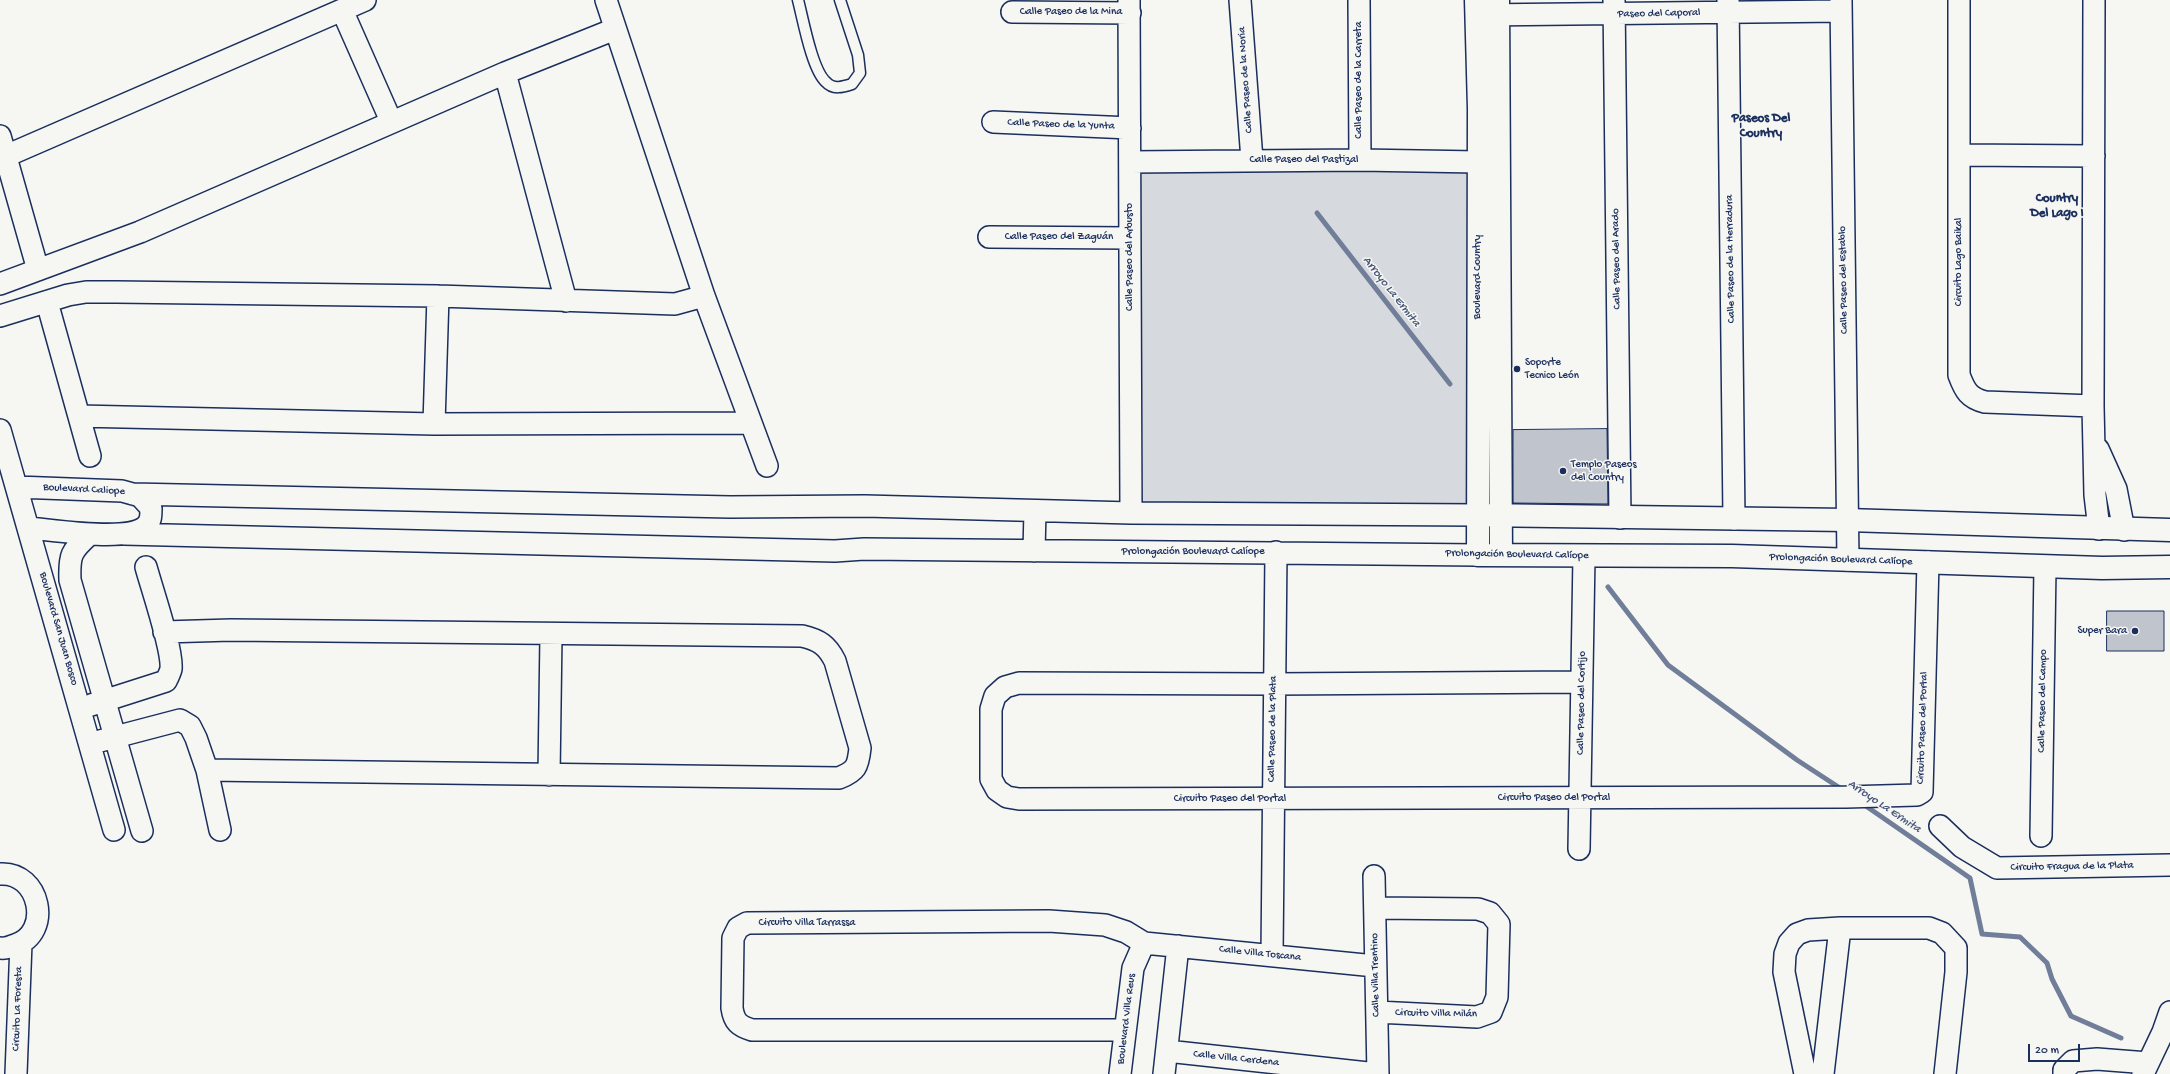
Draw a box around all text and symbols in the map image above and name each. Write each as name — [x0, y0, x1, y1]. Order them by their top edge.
street label: Calle Paseo de la Mina — [1020, 5, 1122, 19]
street label: Paseo del Caporal — [1617, 7, 1701, 21]
street label: Calle Paseo de la Carreta — [1352, 21, 1366, 139]
street label: Calle Paseo de la Noria — [1236, 26, 1256, 134]
district label: Paseos Del Country — [1732, 111, 1790, 142]
street label: Calle Paseo de la Yunta — [1007, 117, 1115, 133]
street label: Calle Paseo del Pastizal — [1249, 153, 1359, 167]
district label: Country Del Lago I — [2030, 191, 2084, 222]
street label: Calle Paseo de la Herradura — [1723, 195, 1739, 323]
street label: Calle Paseo del Arbusto — [1123, 203, 1137, 311]
street label: Calle Paseo del Arado — [1610, 208, 1624, 310]
street label: Circuito Lago Baikal — [1952, 218, 1966, 306]
street label: Calle Paseo del Establo — [1836, 226, 1852, 334]
street label: Calle Paseo del Zaguán — [1005, 230, 1113, 244]
street label: Boulevard Country — [1471, 235, 1485, 319]
water label: Arroyo La Ermita — [1359, 254, 1423, 330]
place label: Soporte Tecnico León — [1525, 356, 1579, 382]
marker: Soporte Tecnico León — [1512, 364, 1522, 374]
place label: Templo Paseos del Country — [1571, 458, 1637, 484]
marker: Templo Paseos del Country — [1558, 466, 1568, 476]
street label: Boulevard Caliope — [43, 481, 125, 499]
street label: Prolongación Boulevard Calíope — [1121, 545, 1265, 559]
street label: Prolongación Boulevard Calíope — [1445, 547, 1589, 563]
street label: Prolongación Boulevard Calíope — [1769, 551, 1913, 569]
street label: Boulevard San Juan Bosco — [35, 571, 81, 687]
place label: Super Bara — [2077, 624, 2127, 638]
marker: Super Bara — [2130, 626, 2140, 636]
street label: Calle Paseo del Campo — [2035, 649, 2051, 753]
street label: Calle Paseo del Cortijo — [1574, 651, 1590, 755]
street label: Circuito Paseo del Portal — [1914, 672, 1932, 784]
street label: Calle Paseo de la Plata — [1265, 676, 1281, 782]
water label: Arroyo La Ermita — [1845, 777, 1923, 837]
street label: Circuito Paseo del Portal — [1498, 791, 1610, 805]
street label: Circuito Paseo del Portal — [1174, 792, 1286, 806]
street label: Circuito Fragua de la Plata — [2010, 859, 2134, 875]
street label: Circuito Villa Tarrassa — [759, 916, 855, 930]
street label: Calle Villa Trentino — [1369, 933, 1383, 1017]
street label: Calle Villa Toscana — [1218, 943, 1302, 965]
street label: Circuito La Foresta — [10, 966, 26, 1052]
street label: Boulevard Villa Reus — [1115, 973, 1139, 1065]
street label: Circuito Villa Milán — [1395, 1007, 1477, 1021]
scale bar — [2030, 1036, 2082, 1062]
text: 20 m — [2035, 1044, 2059, 1058]
street label: Calle Villa Cerdena — [1192, 1048, 1280, 1070]

